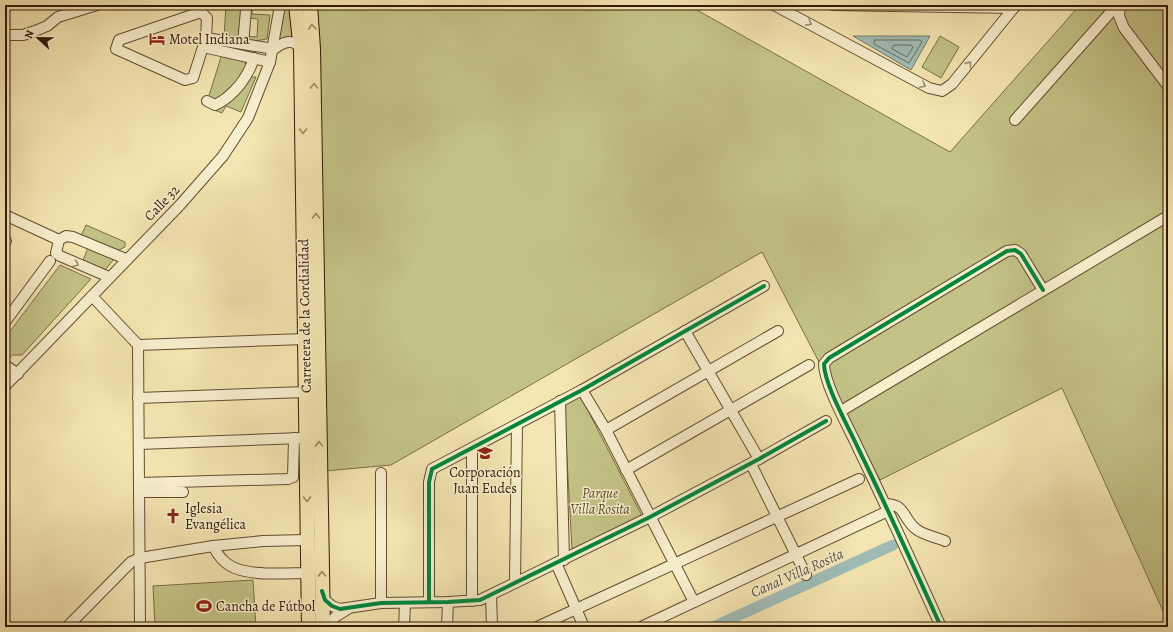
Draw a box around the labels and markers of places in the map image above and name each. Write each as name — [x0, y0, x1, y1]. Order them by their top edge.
hotel icon: Motel Indiana — [148, 30, 166, 48]
place label: Motel Indiana — [169, 30, 250, 49]
school or university icon: Corporación Juan Eudes — [476, 444, 494, 462]
place label: Corporación Juan Eudes — [449, 463, 521, 498]
place label: Iglesia Evangélica — [185, 499, 247, 534]
church icon: Iglesia Evangélica — [164, 507, 182, 525]
sports icon: Cancha de Fútbol — [195, 597, 213, 615]
place label: Cancha de Fútbol — [216, 597, 316, 616]

